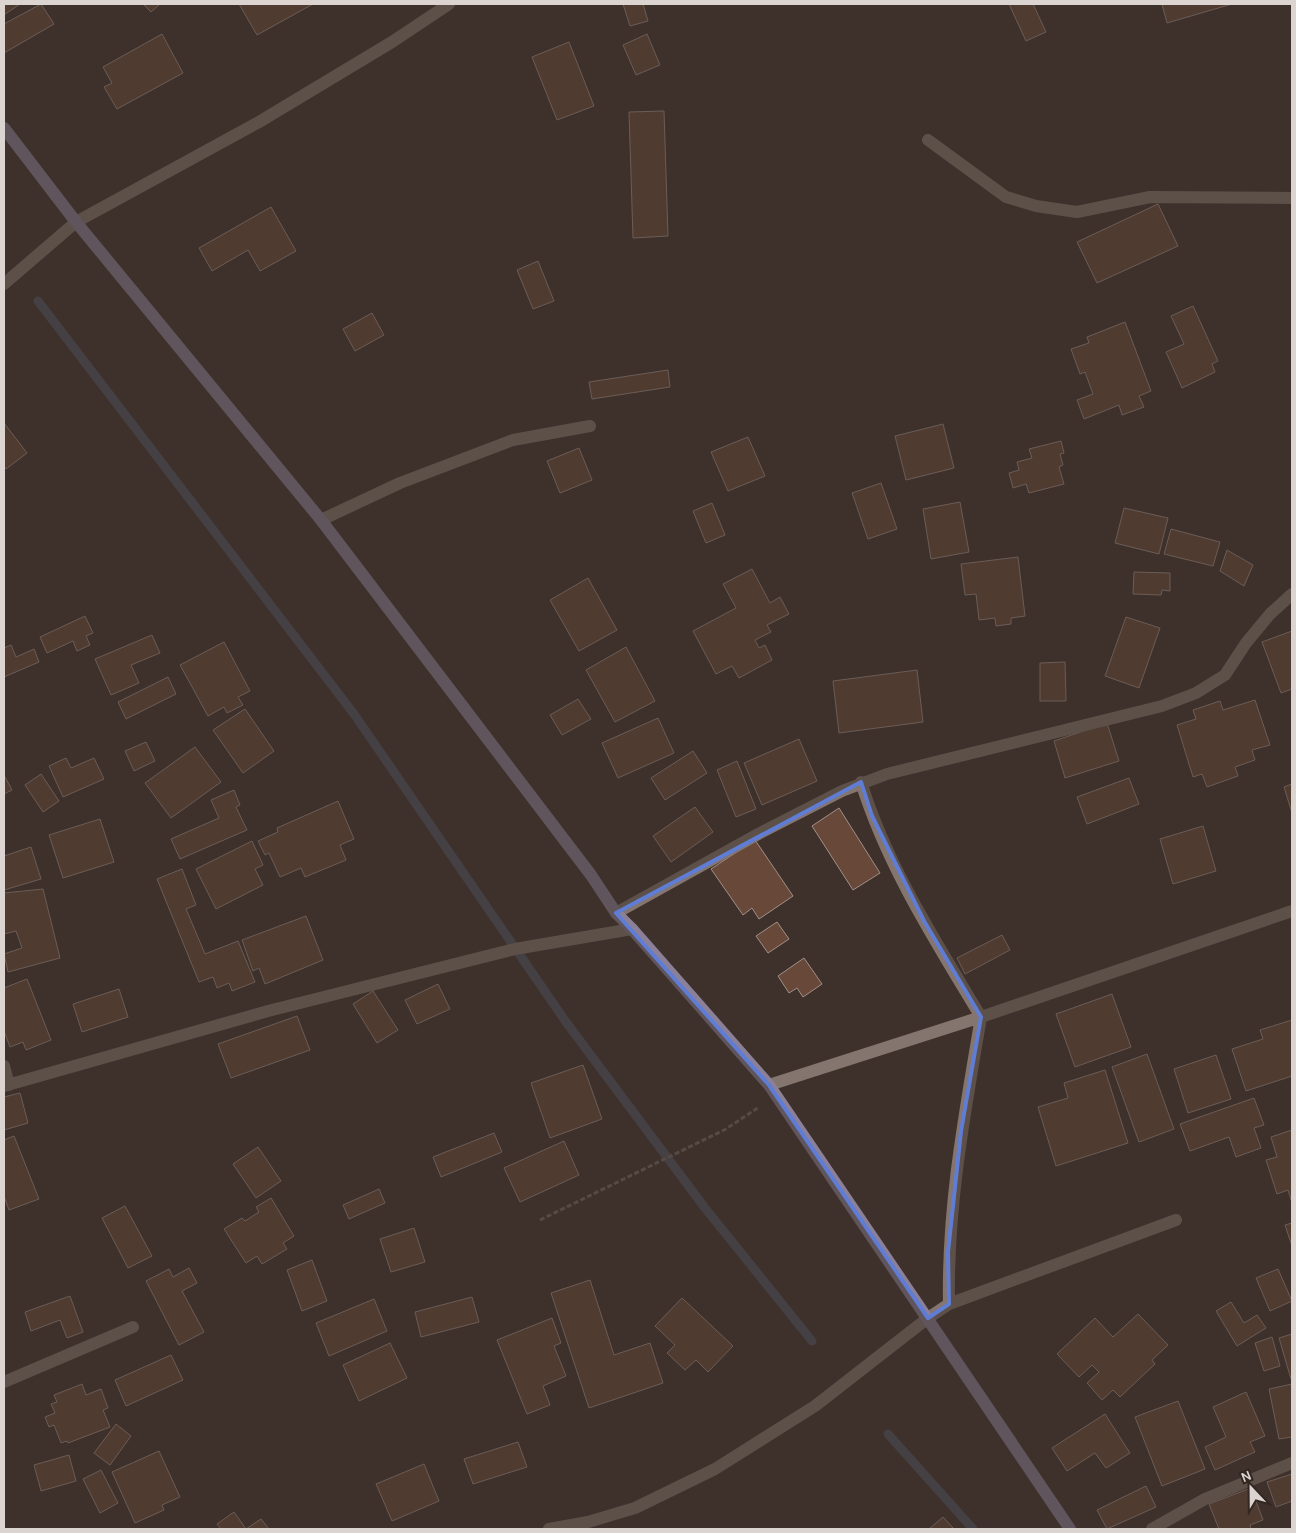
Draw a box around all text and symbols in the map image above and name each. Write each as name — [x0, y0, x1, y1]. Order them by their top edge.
north arrow — [1226, 1463, 1276, 1513]
text: N — [1238, 1467, 1254, 1486]

